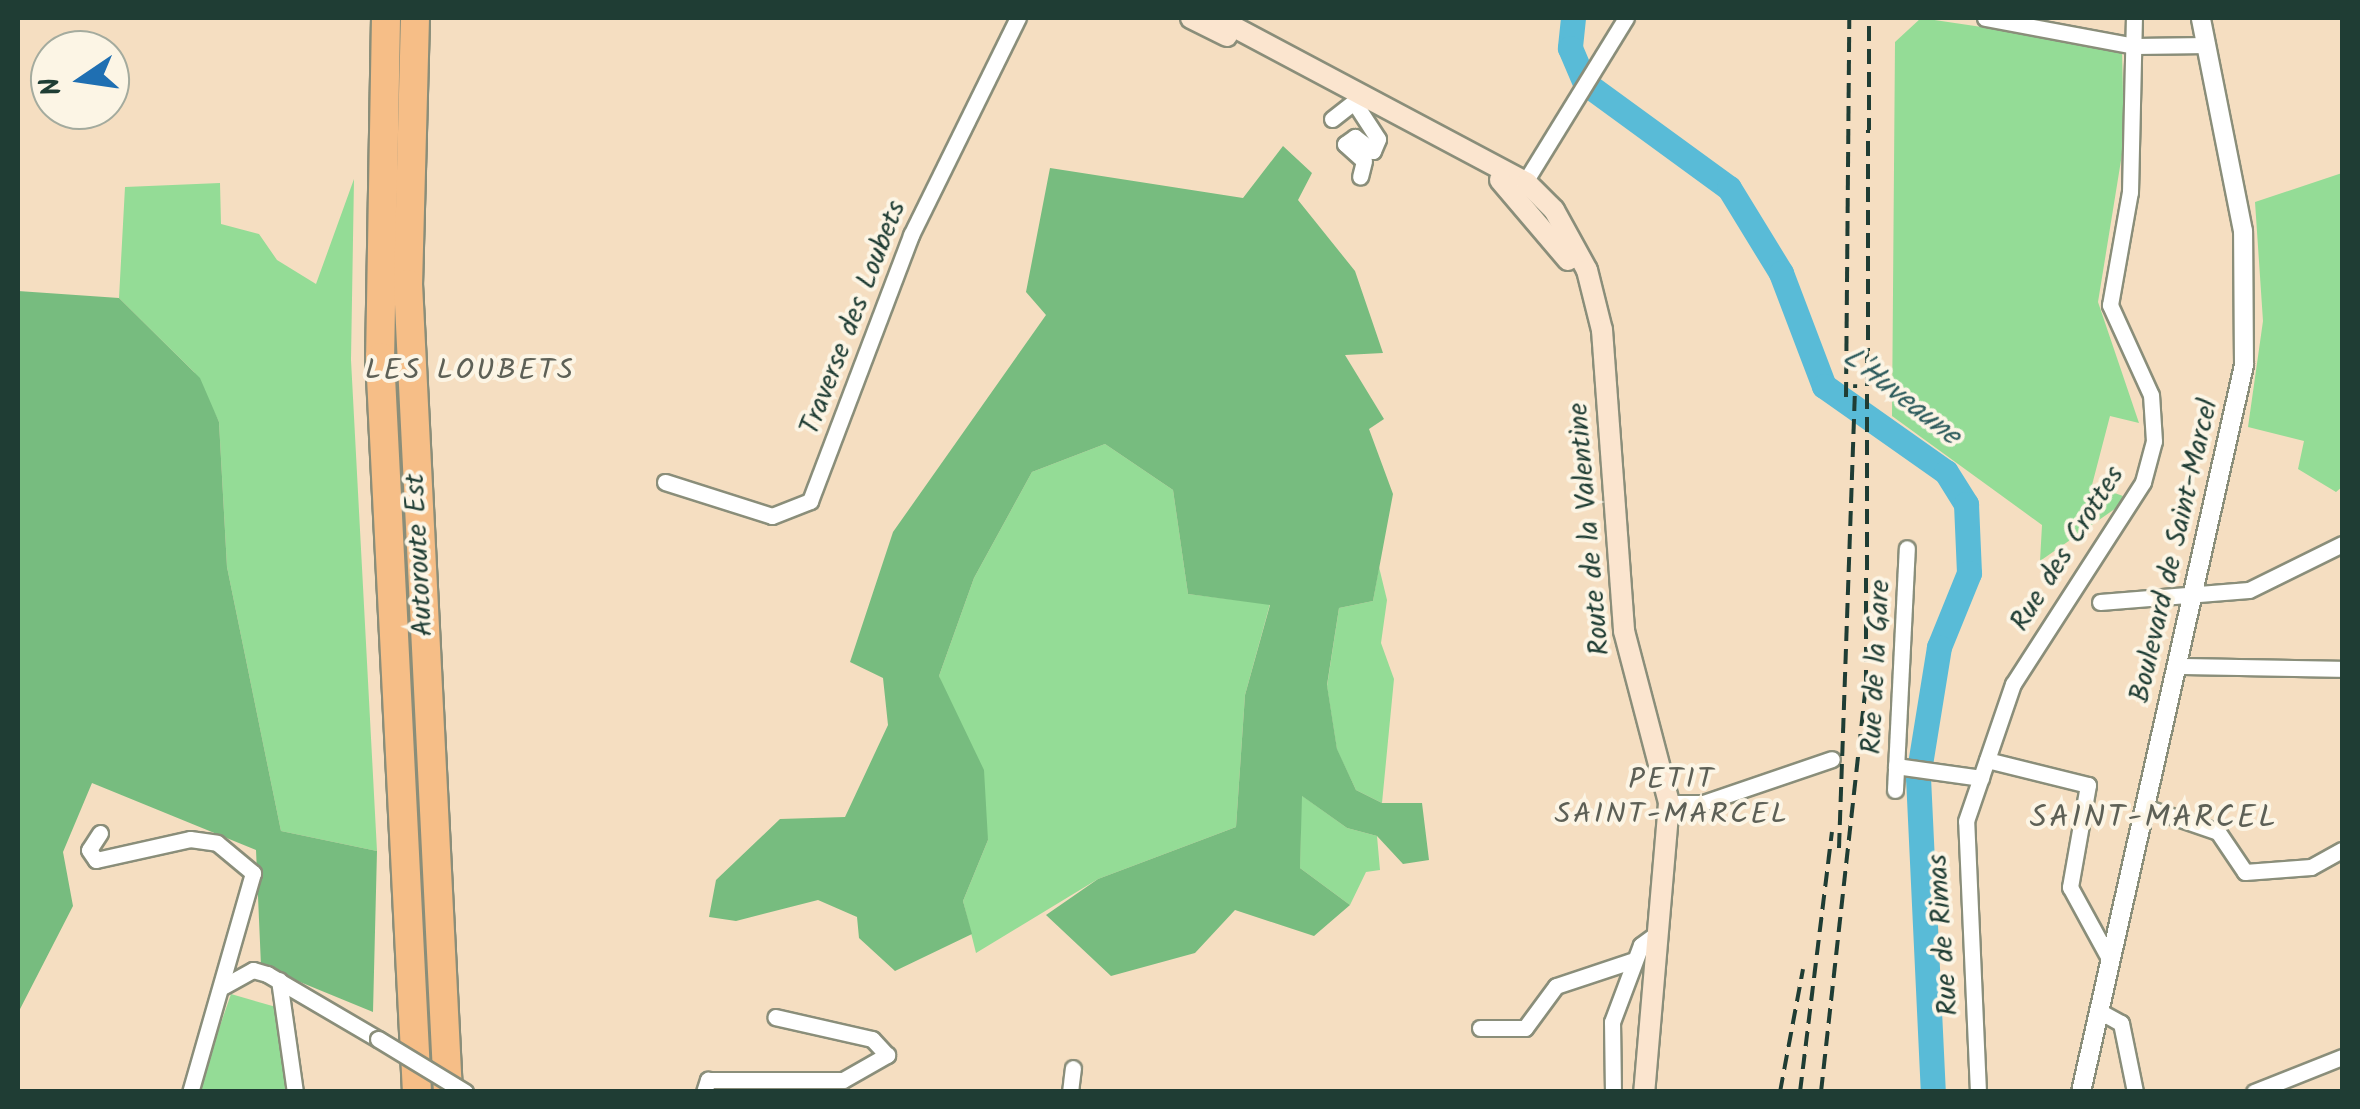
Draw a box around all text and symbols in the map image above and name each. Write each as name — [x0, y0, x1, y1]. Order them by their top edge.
north arrow — [30, 30, 130, 130]
text: N — [28, 73, 76, 100]
street label: Traverse des Loubets — [794, 196, 914, 440]
water label: L'Huveaune — [1835, 340, 1967, 454]
district label: LES LOUBETS — [365, 353, 575, 389]
street label: Boulevard de Saint-Marcel — [2124, 396, 2226, 706]
street label: Route de la Valentine — [1562, 401, 1618, 657]
street label: Rue des Crottes — [2004, 460, 2132, 638]
street label: Autoroute Est — [399, 473, 441, 637]
street label: Rue de la Gare — [1856, 579, 1898, 755]
district label: PETIT SAINT-MARCEL — [1555, 762, 1789, 832]
district label: SAINT-MARCEL — [2030, 800, 2278, 838]
street label: Rue de Rimas — [1922, 853, 1966, 1017]

